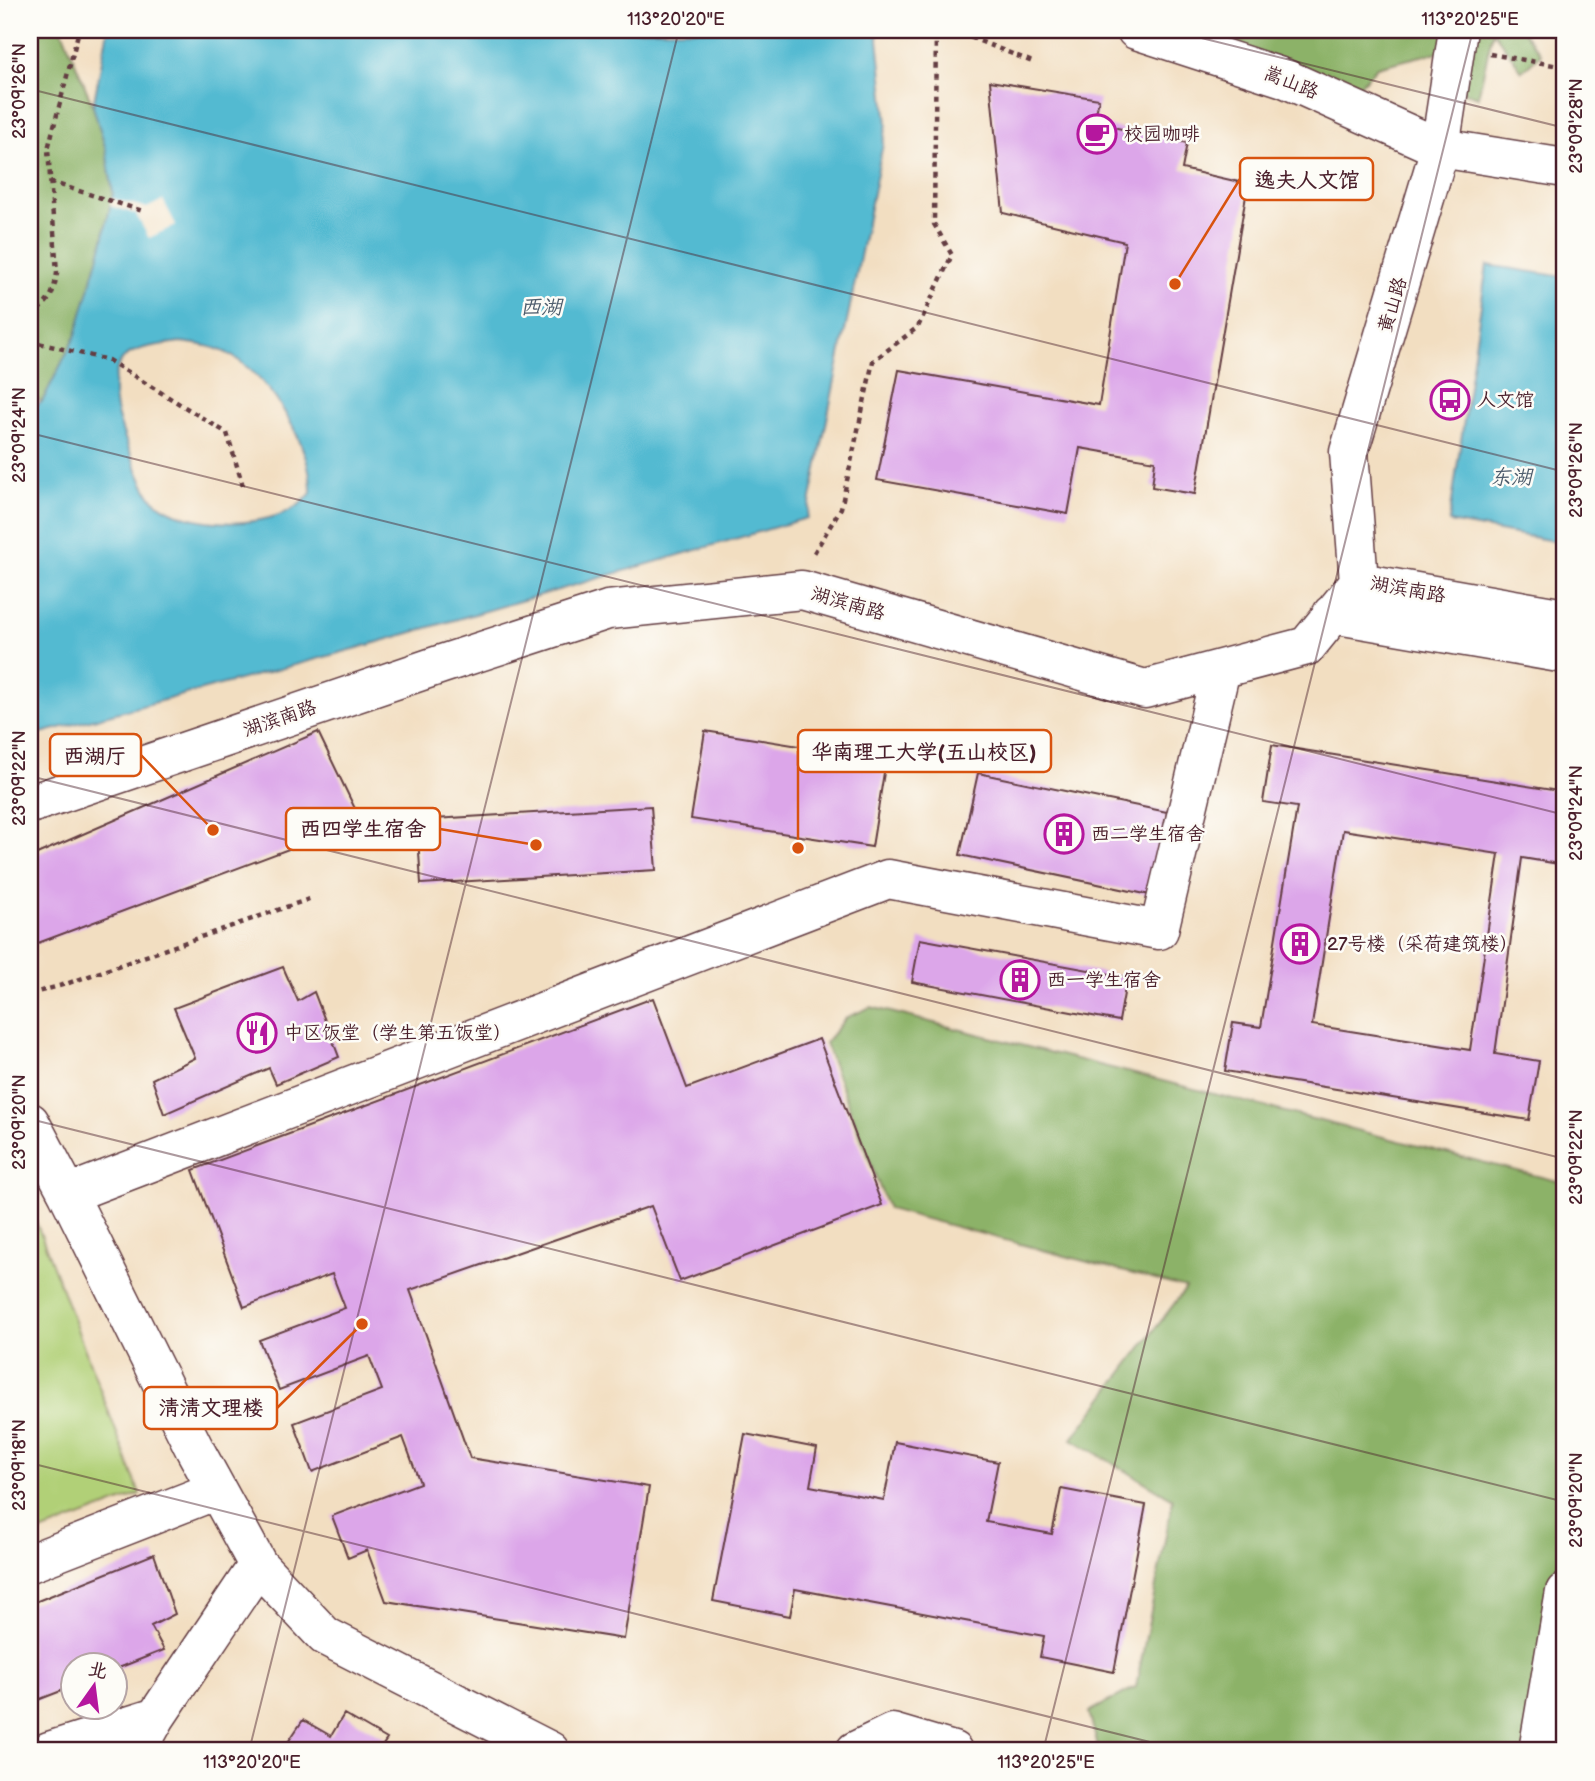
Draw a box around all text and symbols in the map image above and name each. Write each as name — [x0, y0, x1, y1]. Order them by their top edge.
text: 113°20'20"E — [627, 9, 725, 30]
text: 113°20'25"E — [1421, 9, 1519, 30]
text: 23°09'26"N — [9, 43, 30, 139]
street label: 嵩山路 — [1260, 62, 1322, 104]
text: 23°09'28"N — [1566, 78, 1587, 174]
cafe icon: 校园咖啡 — [1076, 113, 1118, 155]
place label: 校园咖啡 — [1124, 123, 1200, 146]
callout: 逸夫人文馆 — [1240, 158, 1373, 200]
text: 逸夫人文馆 — [1255, 168, 1360, 193]
street label: 黄山路 — [1374, 274, 1412, 336]
water label: 西湖 — [520, 295, 564, 320]
bus stop icon: 人文馆 — [1429, 379, 1471, 421]
text: 23°09'24"N — [9, 387, 30, 483]
place label: 人文馆 — [1477, 389, 1534, 412]
text: 23°09'26"N — [1566, 422, 1587, 518]
water label: 东湖 — [1490, 465, 1534, 490]
street label: 湖滨南路 — [1369, 572, 1447, 608]
street label: 湖滨南路 — [808, 582, 888, 626]
street label: 湖滨南路 — [240, 696, 320, 742]
text: 23°09'22"N — [9, 730, 30, 826]
callout: 华南理工大学(五山校区) — [798, 730, 1051, 772]
callout: 西湖厅 — [50, 734, 141, 776]
text: 华南理工大学(五山校区) — [812, 740, 1036, 765]
text: 西湖厅 — [64, 744, 127, 769]
text: 23°09'24"N — [1566, 765, 1587, 861]
callout: 西四学生宿舍 — [286, 808, 440, 850]
building icon: 西二学生宿舍 — [1043, 813, 1085, 855]
text: 西四学生宿舍 — [300, 817, 426, 842]
place label: 西二学生宿舍 — [1091, 823, 1205, 846]
building icon: 27号楼（采荷建筑楼） — [1279, 923, 1321, 965]
place label: 27号楼（采荷建筑楼） — [1327, 933, 1519, 956]
building icon: 西一学生宿舍 — [999, 959, 1041, 1001]
place label: 西一学生宿舍 — [1047, 969, 1161, 992]
restaurant icon: 中区饭堂（学生第五饭堂） — [236, 1012, 278, 1054]
place label: 中区饭堂（学生第五饭堂） — [284, 1022, 512, 1045]
text: 23°09'20"N — [9, 1074, 30, 1170]
text: 23°09'22"N — [1566, 1109, 1587, 1205]
callout: 清清文理楼 — [144, 1387, 277, 1429]
text: 清清文理楼 — [159, 1396, 264, 1421]
text: 23°09'18"N — [9, 1419, 30, 1511]
text: 23°09'20"N — [1566, 1452, 1587, 1548]
north arrow — [60, 1652, 130, 1722]
text: 北 — [86, 1658, 110, 1684]
text: 113°20'20"E — [203, 1752, 301, 1773]
text: 113°20'25"E — [997, 1752, 1095, 1773]

